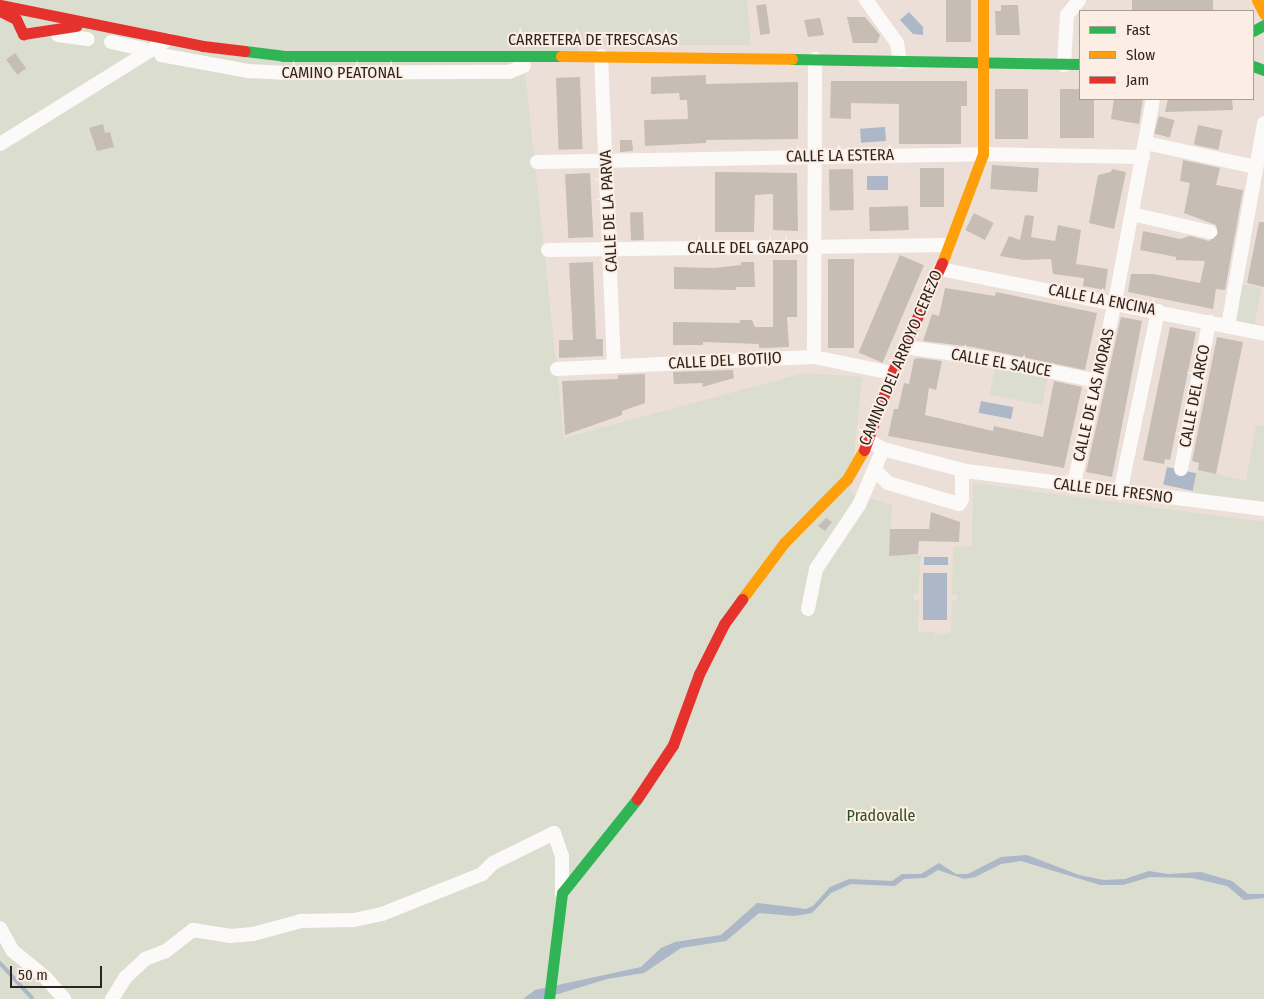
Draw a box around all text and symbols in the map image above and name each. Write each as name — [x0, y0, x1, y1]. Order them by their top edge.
legend — [1079, 10, 1254, 100]
text: Fast — [1126, 21, 1150, 39]
street label: CARRETERA DE TRESCASAS — [508, 30, 678, 50]
text: Slow — [1126, 46, 1155, 64]
street label: CAMINO PEATONAL — [281, 63, 403, 83]
text: Jam — [1126, 71, 1149, 89]
street label: CALLE LA ESTERA — [786, 145, 894, 167]
street label: CALLE DE LA PARVA — [596, 149, 622, 273]
street label: CALLE DEL GAZAPO — [687, 238, 809, 258]
street label: CAMINO DEL ARROYO CEREZO — [855, 267, 947, 449]
street label: CALLE LA ENCINA — [1047, 280, 1157, 320]
street label: CALLE DE LAS MORAS — [1069, 327, 1119, 463]
street label: CALLE DEL ARCO — [1176, 343, 1214, 449]
street label: CALLE EL SAUCE — [949, 345, 1053, 381]
street label: CALLE DEL BOTIJO — [668, 348, 782, 374]
street label: CALLE DEL FRESNO — [1052, 474, 1174, 508]
park label: Pradovalle — [847, 806, 915, 826]
scale bar — [12, 956, 105, 988]
text: 50 m — [18, 966, 48, 984]

